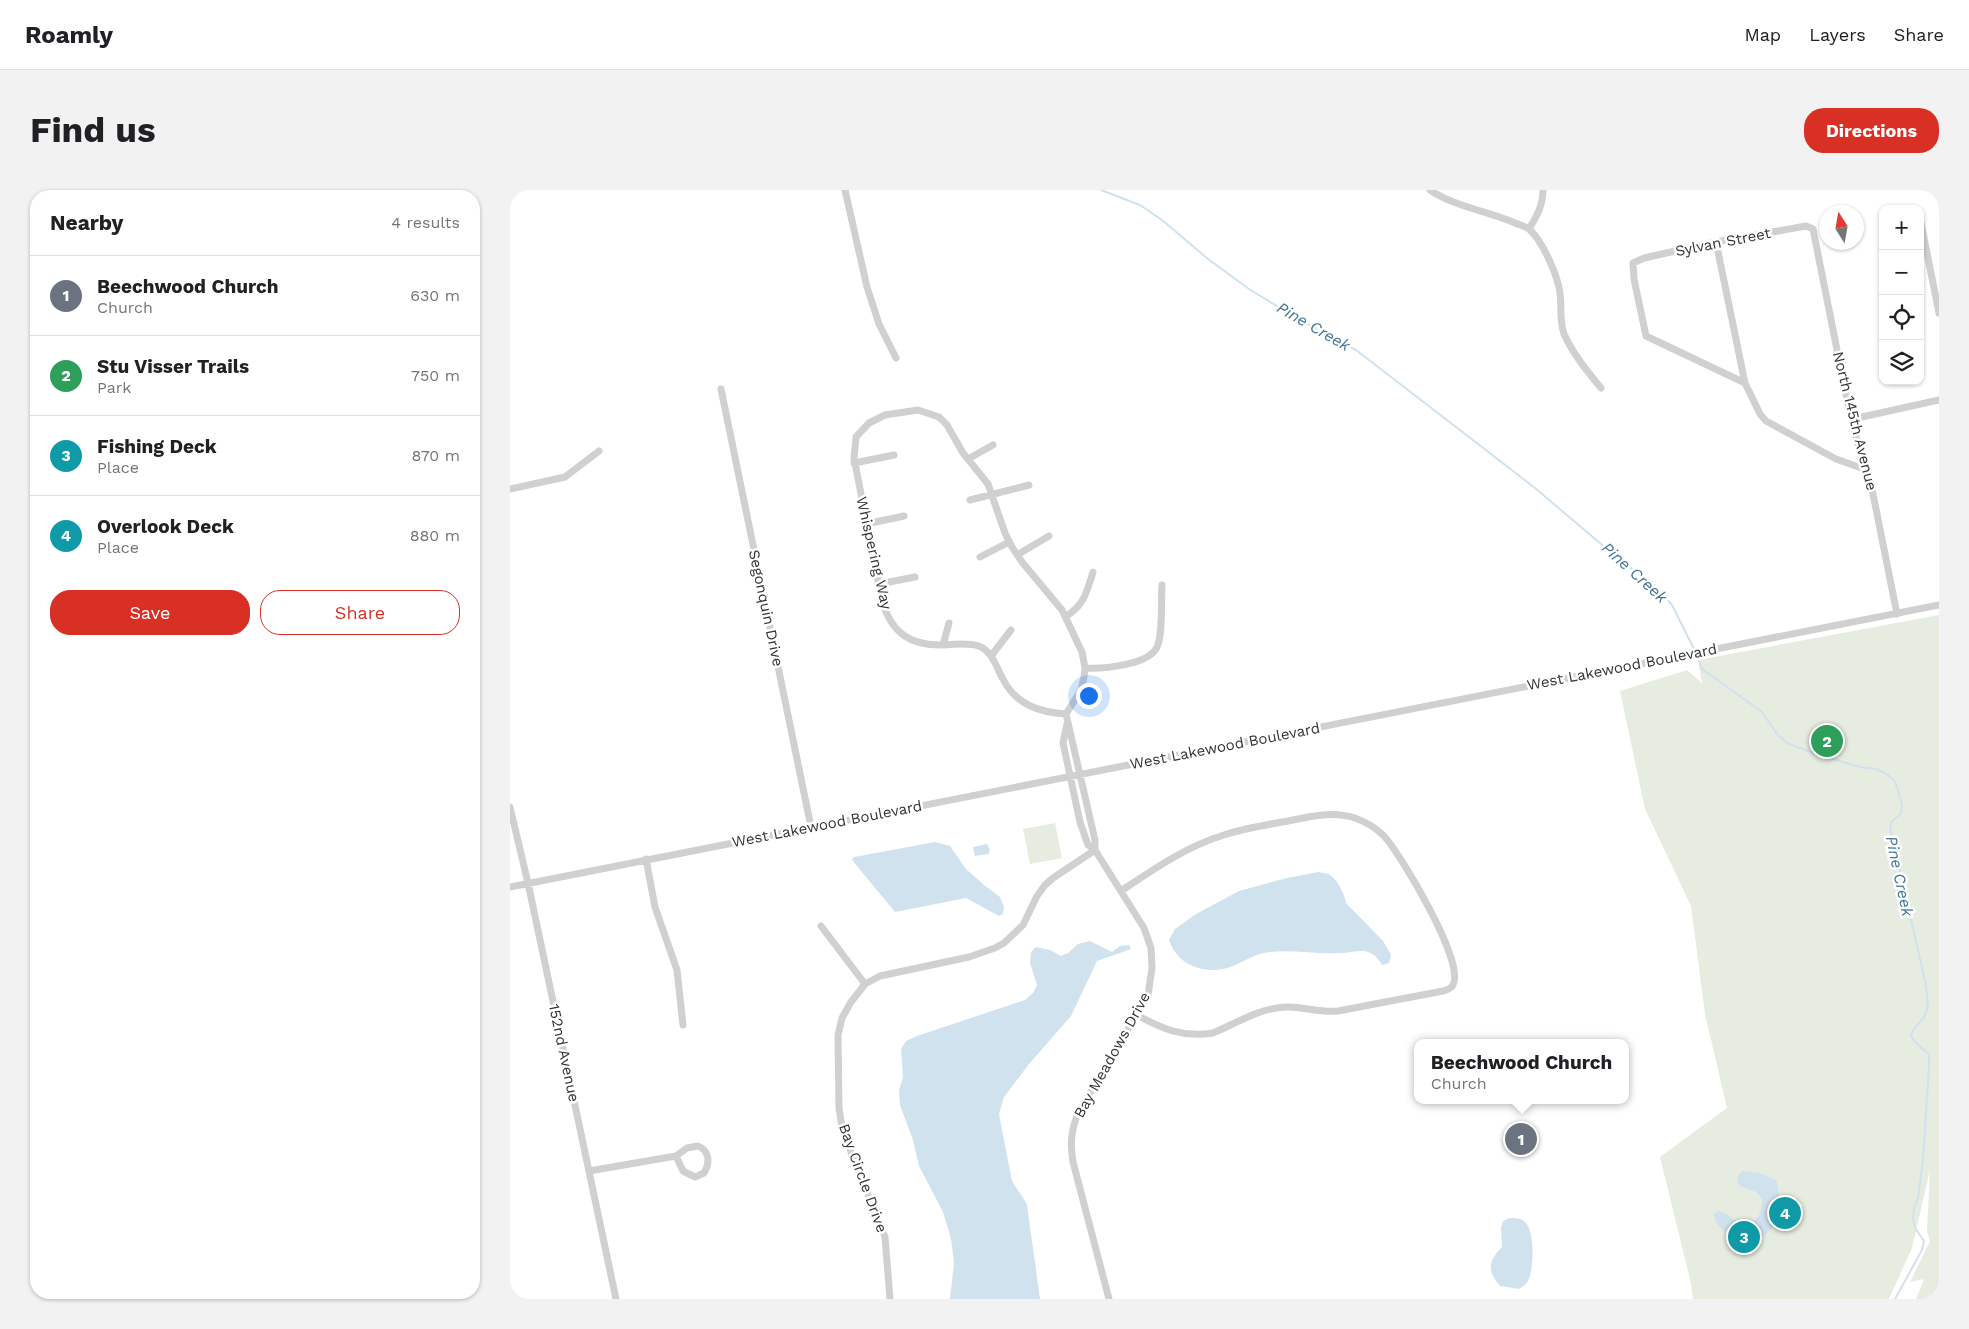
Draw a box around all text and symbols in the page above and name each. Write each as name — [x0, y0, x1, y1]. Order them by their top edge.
text: Roamly — [25, 21, 113, 49]
text: Map — [1744, 24, 1781, 45]
text: Layers — [1809, 24, 1866, 45]
text: Share — [1894, 24, 1944, 45]
button: Directions — [1804, 108, 1939, 153]
text: Find us — [30, 109, 156, 151]
north arrow — [1819, 205, 1864, 250]
map controls — [1879, 205, 1924, 385]
button: + — [1879, 205, 1924, 250]
text: Nearby — [50, 210, 123, 235]
text: 4 results — [391, 213, 460, 232]
street label: Sylvan Street — [1674, 224, 1773, 260]
button: − — [1879, 250, 1924, 295]
text: Beechwood Church — [97, 275, 279, 298]
text: 1 — [63, 286, 69, 305]
text: 630 m — [410, 286, 460, 305]
button: locate — [1879, 295, 1924, 340]
text: Church — [97, 298, 153, 317]
water label: Pine Creek — [1274, 298, 1355, 356]
button: layers — [1879, 340, 1924, 385]
street label: North 145th Avenue — [1829, 350, 1881, 492]
text: Stu Visser Trails — [97, 355, 249, 378]
text: 2 — [61, 366, 71, 385]
text: 750 m — [411, 366, 460, 385]
text: Park — [97, 378, 131, 397]
text: Fishing Deck — [97, 435, 217, 458]
text: 3 — [61, 446, 71, 465]
text: 870 m — [411, 446, 460, 465]
text: Place — [97, 458, 139, 477]
street label: Whispering Way — [852, 495, 896, 611]
text: Overlook Deck — [97, 515, 234, 538]
text: 4 — [61, 526, 71, 545]
text: 880 m — [410, 526, 460, 545]
text: Place — [97, 538, 139, 557]
water label: Pine Creek — [1598, 538, 1672, 608]
street label: Segonquin Drive — [745, 548, 787, 668]
button: Save — [50, 590, 250, 635]
button: Share — [260, 590, 460, 635]
street label: West Lakewood Boulevard — [1525, 640, 1719, 694]
your location — [1076, 683, 1102, 709]
street label: West Lakewood Boulevard — [1128, 719, 1322, 773]
pin: 2 — [1811, 722, 1843, 760]
street label: West Lakewood Boulevard — [730, 797, 924, 851]
water label: Pine Creek — [1882, 834, 1918, 919]
street label: Bay Meadows Drive — [1070, 989, 1154, 1121]
street label: 152nd Avenue — [545, 1002, 583, 1104]
popup — [1414, 1039, 1629, 1104]
text: Beechwood Church — [1431, 1051, 1612, 1074]
text: Church — [1431, 1074, 1487, 1093]
pin: 1 — [1505, 1120, 1537, 1158]
street label: Bay Circle Drive — [835, 1121, 891, 1235]
pin: 4 — [1769, 1194, 1801, 1232]
pin: 3 — [1728, 1218, 1760, 1256]

